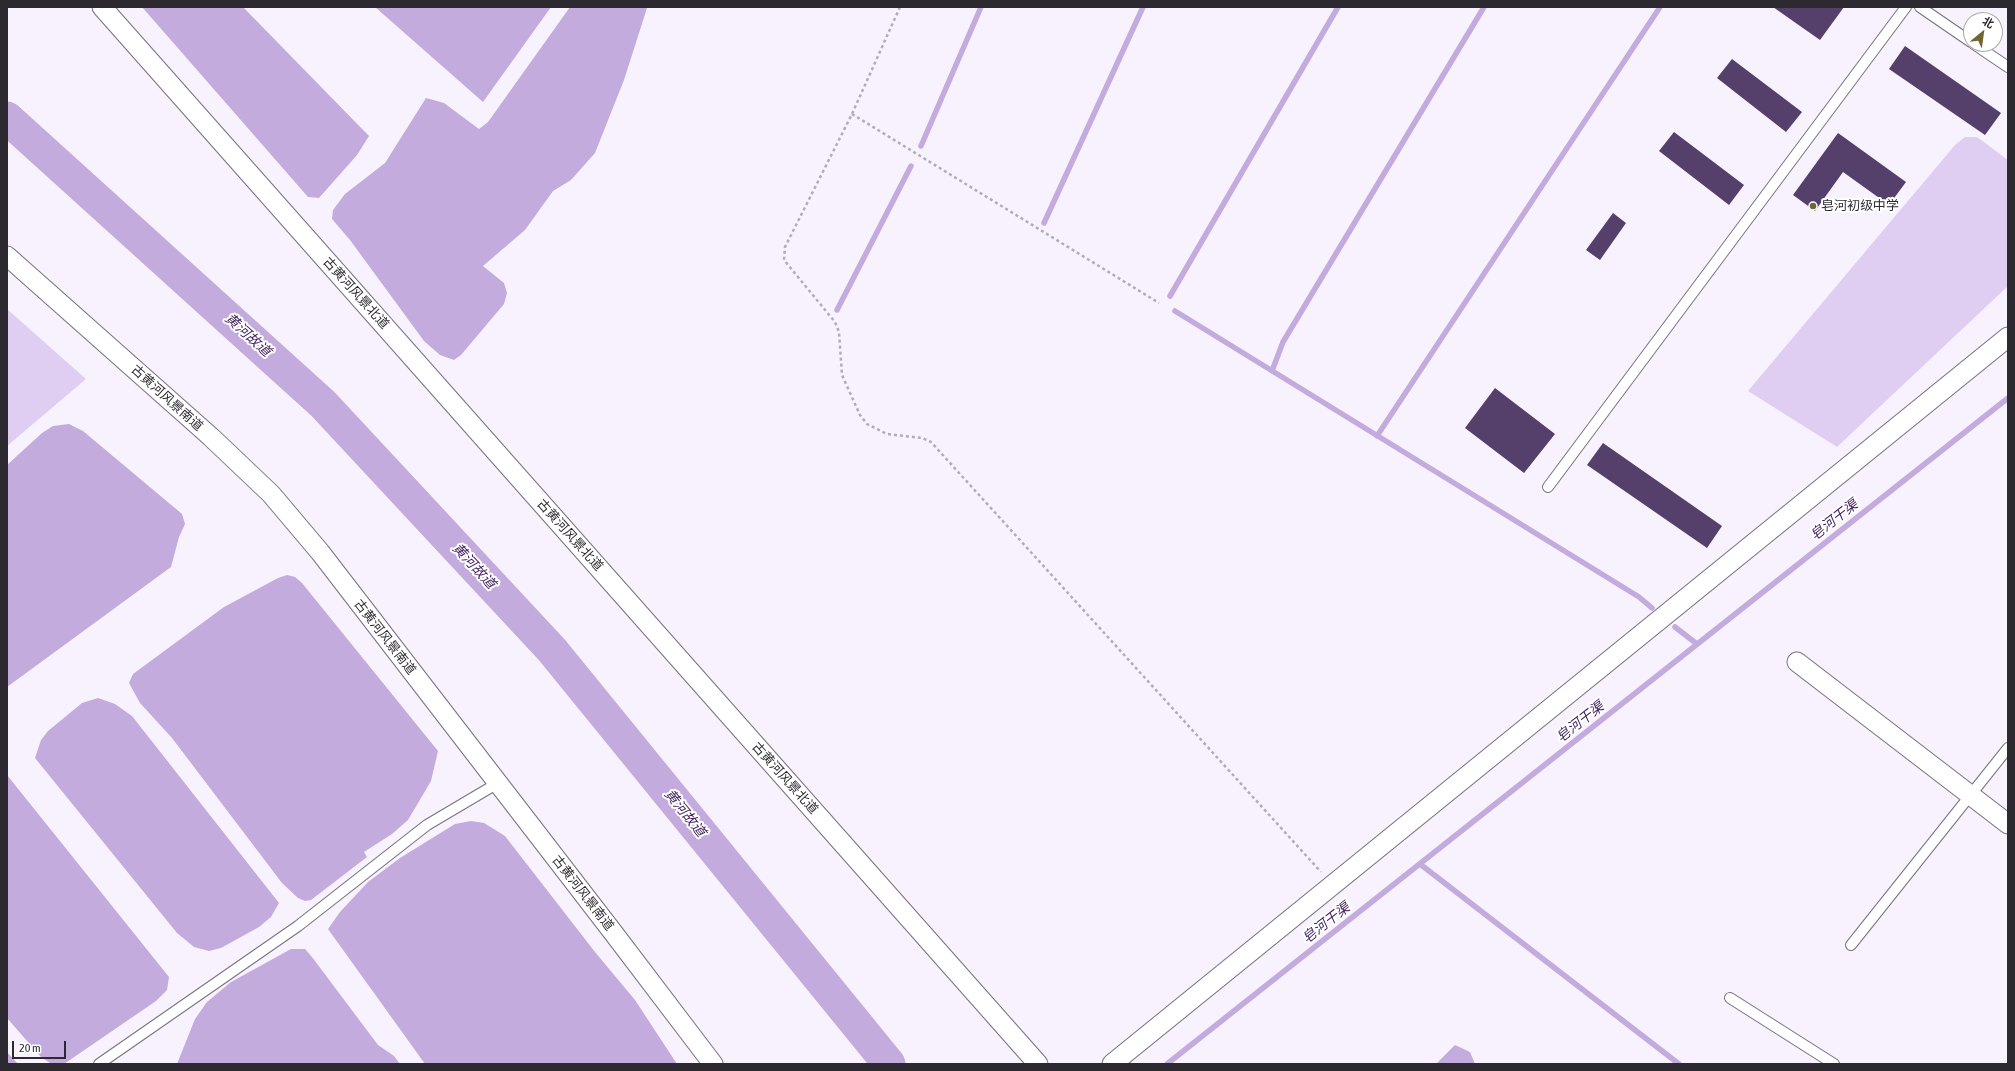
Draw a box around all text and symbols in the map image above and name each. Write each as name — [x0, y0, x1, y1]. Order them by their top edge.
north arrow — [1963, 12, 2003, 52]
text: 北 — [1981, 14, 1996, 30]
place label: 皂河初级中学 — [1821, 198, 1899, 214]
marker: 皂河初级中学 — [1808, 201, 1818, 211]
street label: 古黄河风景北道 — [320, 254, 392, 332]
water label: 黄河故道 — [222, 310, 274, 360]
street label: 古黄河风景南道 — [128, 362, 206, 434]
street label: 古黄河风景北道 — [534, 496, 606, 574]
water label: 皂河干渠 — [1807, 496, 1861, 544]
water label: 黄河故道 — [449, 540, 499, 592]
street label: 古黄河风景南道 — [351, 596, 419, 678]
water label: 皂河干渠 — [1553, 698, 1607, 746]
street label: 古黄河风景北道 — [749, 739, 821, 817]
water label: 黄河故道 — [661, 786, 709, 840]
street label: 古黄河风景南道 — [549, 852, 617, 934]
water label: 皂河干渠 — [1299, 899, 1353, 947]
scale bar — [14, 1033, 68, 1059]
text: 20 m — [19, 1041, 41, 1055]

